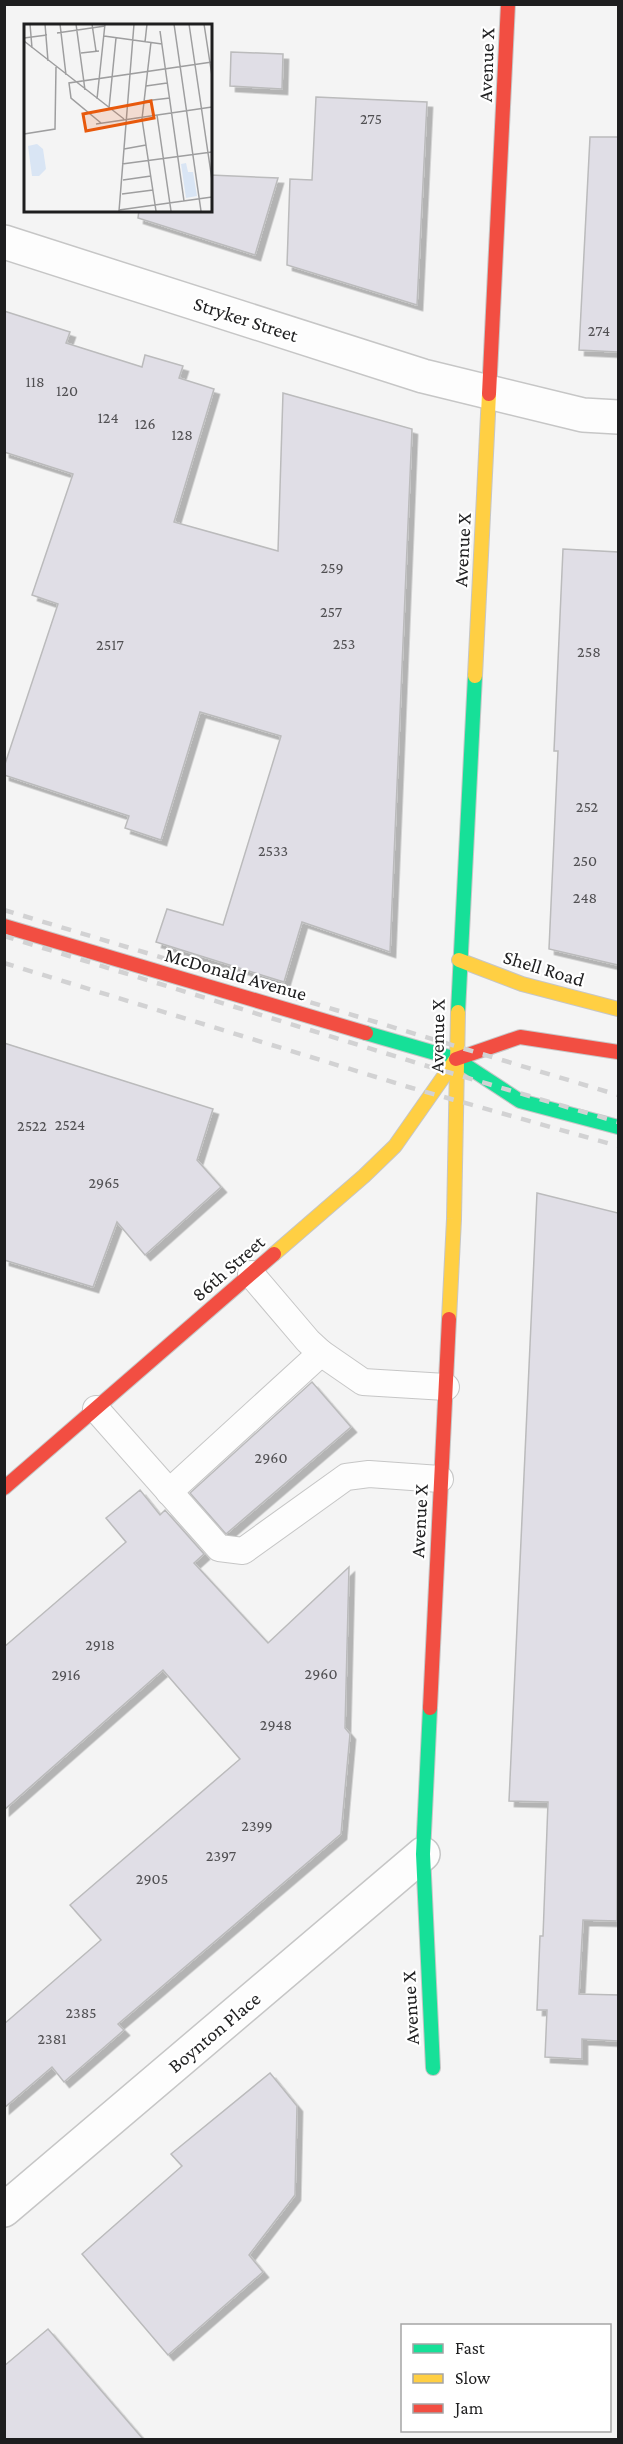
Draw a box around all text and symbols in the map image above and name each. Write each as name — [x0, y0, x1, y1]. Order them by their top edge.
inset map — [24, 24, 212, 212]
street label: Avenue X — [474, 27, 498, 102]
house number: 275 — [360, 110, 382, 127]
street label: Stryker Street — [191, 292, 301, 347]
house number: 274 — [588, 322, 610, 339]
house number: 118 — [25, 373, 45, 390]
house number: 120 — [56, 382, 78, 399]
house number: 124 — [97, 409, 119, 426]
house number: 126 — [134, 415, 156, 432]
house number: 128 — [171, 426, 193, 443]
street label: Avenue X — [449, 512, 475, 588]
house number: 259 — [320, 559, 344, 576]
house number: 257 — [320, 603, 343, 620]
house number: 253 — [333, 635, 355, 652]
house number: 2517 — [96, 636, 125, 653]
house number: 258 — [577, 643, 601, 660]
house number: 252 — [576, 798, 599, 815]
house number: 2533 — [258, 842, 288, 859]
house number: 250 — [573, 852, 597, 869]
house number: 248 — [573, 889, 597, 906]
street label: McDonald Avenue — [163, 943, 310, 1005]
street label: Shell Road — [501, 945, 588, 991]
street label: Avenue X — [425, 998, 449, 1073]
house number: 2524 — [55, 1116, 85, 1133]
house number: 2522 — [17, 1117, 47, 1134]
house number: 2965 — [88, 1174, 120, 1191]
street label: 86th Street — [187, 1230, 269, 1305]
house number: 2960 — [255, 1449, 287, 1466]
street label: Avenue X — [406, 1483, 432, 1559]
house number: 2918 — [85, 1636, 115, 1653]
house number: 2960 — [305, 1665, 337, 1682]
house number: 2916 — [51, 1666, 81, 1683]
house number: 2948 — [260, 1716, 292, 1733]
house number: 2399 — [241, 1817, 273, 1834]
house number: 2397 — [206, 1847, 237, 1864]
house number: 2905 — [136, 1870, 168, 1887]
street label: Avenue X — [397, 1970, 423, 2046]
street label: Boynton Place — [164, 1987, 265, 2078]
house number: 2385 — [65, 2004, 97, 2021]
house number: 2381 — [37, 2030, 67, 2047]
legend — [401, 2324, 611, 2432]
text: Fast — [455, 2338, 486, 2358]
text: Slow — [455, 2368, 491, 2388]
text: Jam — [453, 2398, 484, 2418]

